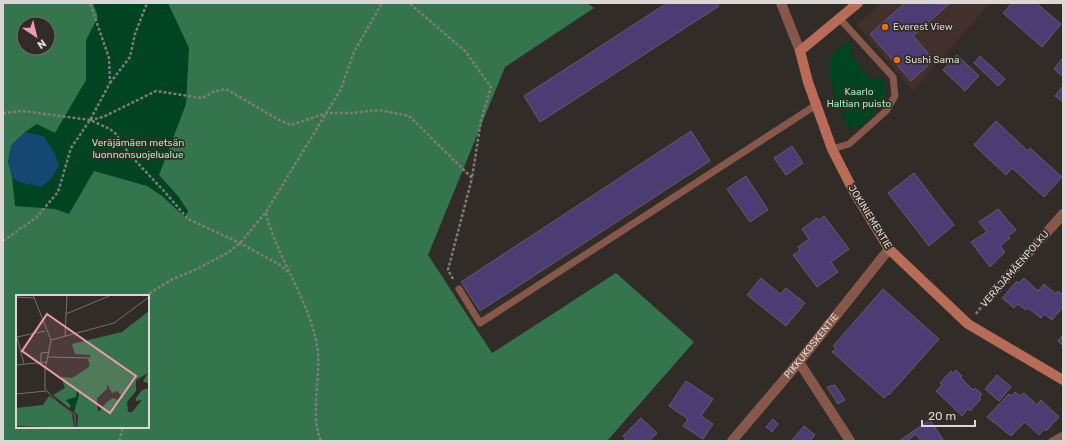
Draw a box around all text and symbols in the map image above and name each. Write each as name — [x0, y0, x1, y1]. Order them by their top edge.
north arrow — [16, 16, 56, 56]
place label: Everest View — [893, 21, 953, 33]
marker: Everest View — [880, 22, 890, 32]
text: N — [34, 36, 48, 51]
place label: Sushi Sama — [905, 54, 959, 66]
marker: Sushi Sama — [892, 55, 902, 65]
park label: Kaarlo Haltian puisto — [827, 86, 892, 110]
park label: Veräjämäen metsän luonnonsuojelualue — [92, 137, 184, 161]
street label: JOKINIEMENTIE — [846, 183, 894, 251]
street label: VERÄJÄMÄENPOLKU — [978, 228, 1052, 310]
inset map — [16, 295, 149, 428]
street label: PIKKUKOSKENTIE — [782, 311, 841, 381]
scale bar — [922, 402, 975, 428]
text: 20 m — [928, 409, 956, 423]

